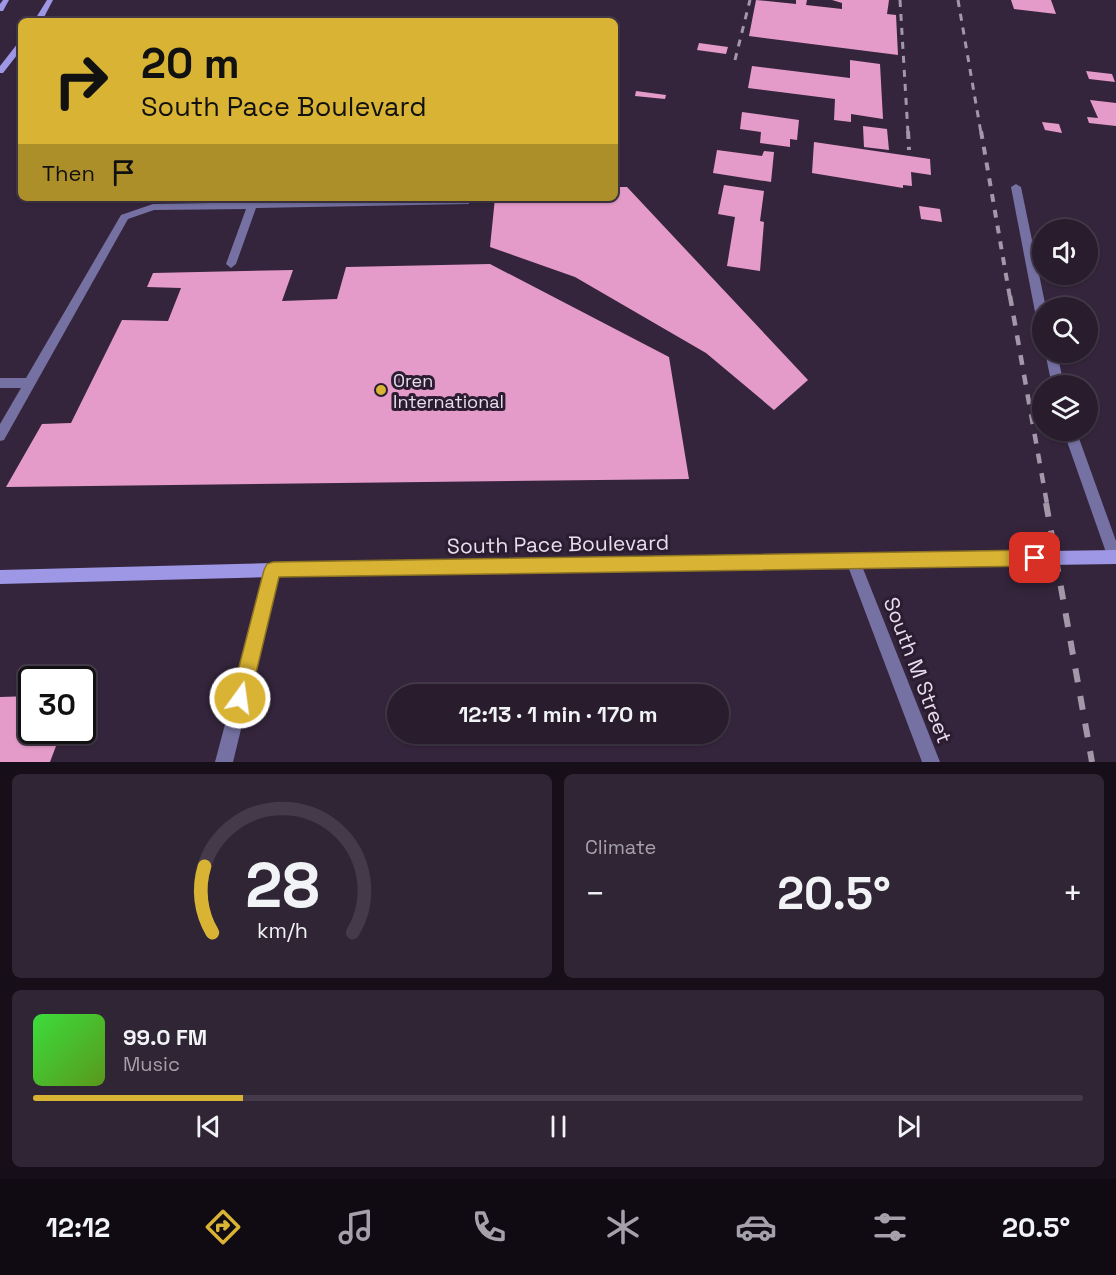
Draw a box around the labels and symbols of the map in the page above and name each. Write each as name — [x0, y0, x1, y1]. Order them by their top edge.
place label: Oren International — [393, 369, 504, 413]
marker: Oren International — [374, 383, 388, 397]
street label: South Pace Boulevard — [447, 529, 669, 559]
pin — [1009, 532, 1060, 583]
street label: South M Street — [878, 593, 958, 747]
speed limit sign: 30 — [18, 666, 96, 744]
position arrow — [208, 666, 272, 730]

